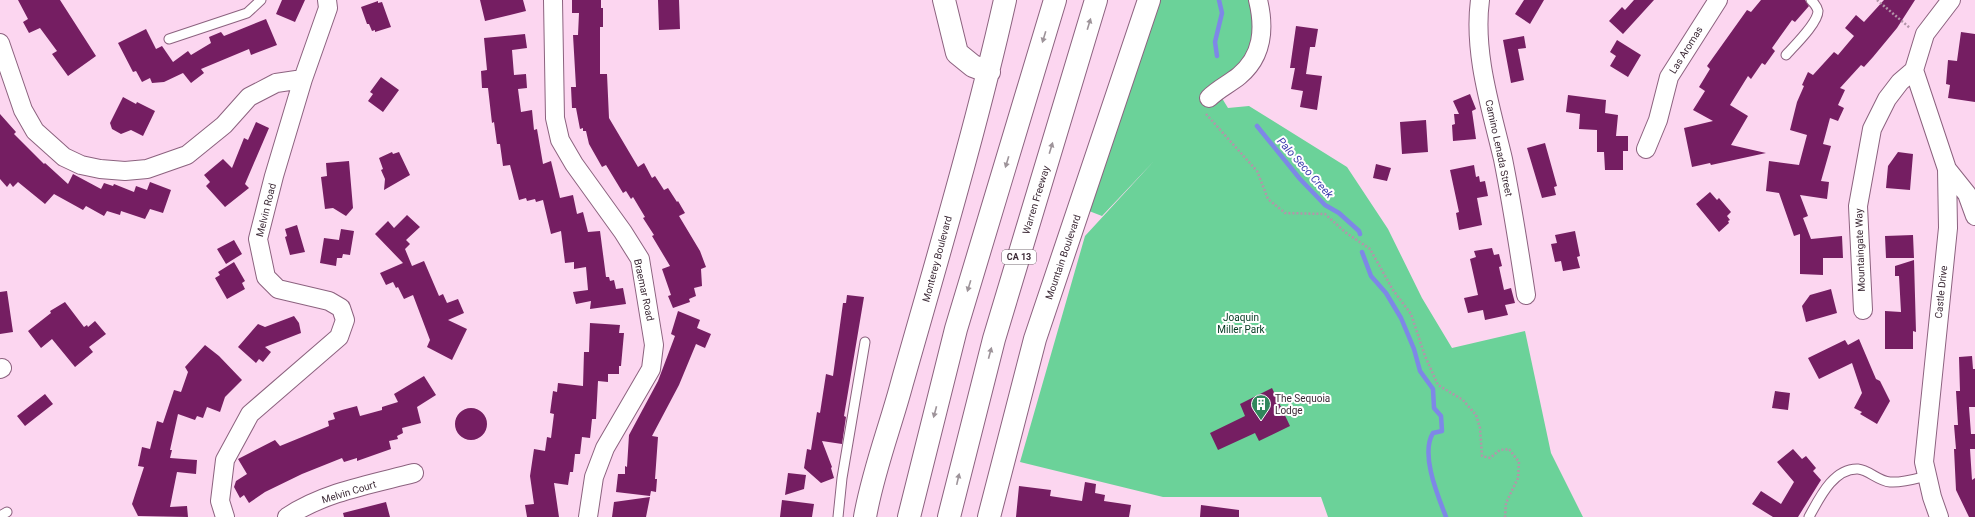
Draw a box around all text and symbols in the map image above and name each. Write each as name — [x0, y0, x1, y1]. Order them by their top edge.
one-way arrow — [1086, 17, 1092, 29]
street label: Las Aromas — [1667, 24, 1705, 76]
one-way arrow — [1041, 32, 1047, 44]
street label: Camino Lenada Street — [1483, 99, 1515, 197]
water label: Palo Seco Creek — [1274, 135, 1336, 202]
one-way arrow — [1048, 142, 1054, 154]
one-way arrow — [1004, 156, 1010, 168]
street label: Warren Freeway — [1020, 164, 1052, 236]
street label: Melvin Road — [254, 182, 278, 238]
street label: Mountaingate Way — [1853, 208, 1867, 292]
street label: Mountain Boulevard — [1043, 213, 1083, 301]
street label: Monterey Boulevard — [920, 215, 954, 303]
road number: CA 13 — [1002, 250, 1036, 264]
street label: Braemar Road — [632, 258, 656, 322]
street label: Castle Drive — [1933, 265, 1949, 319]
one-way arrow — [966, 281, 972, 293]
park label: Joaquin Miller Park — [1217, 312, 1266, 335]
one-way arrow — [988, 347, 994, 359]
building icon: The Sequoia Lodge — [1250, 393, 1272, 421]
place label: The Sequoia Lodge — [1275, 393, 1330, 416]
one-way arrow — [932, 406, 938, 418]
one-way arrow — [955, 473, 961, 485]
street label: Melvin Court — [320, 478, 378, 506]

